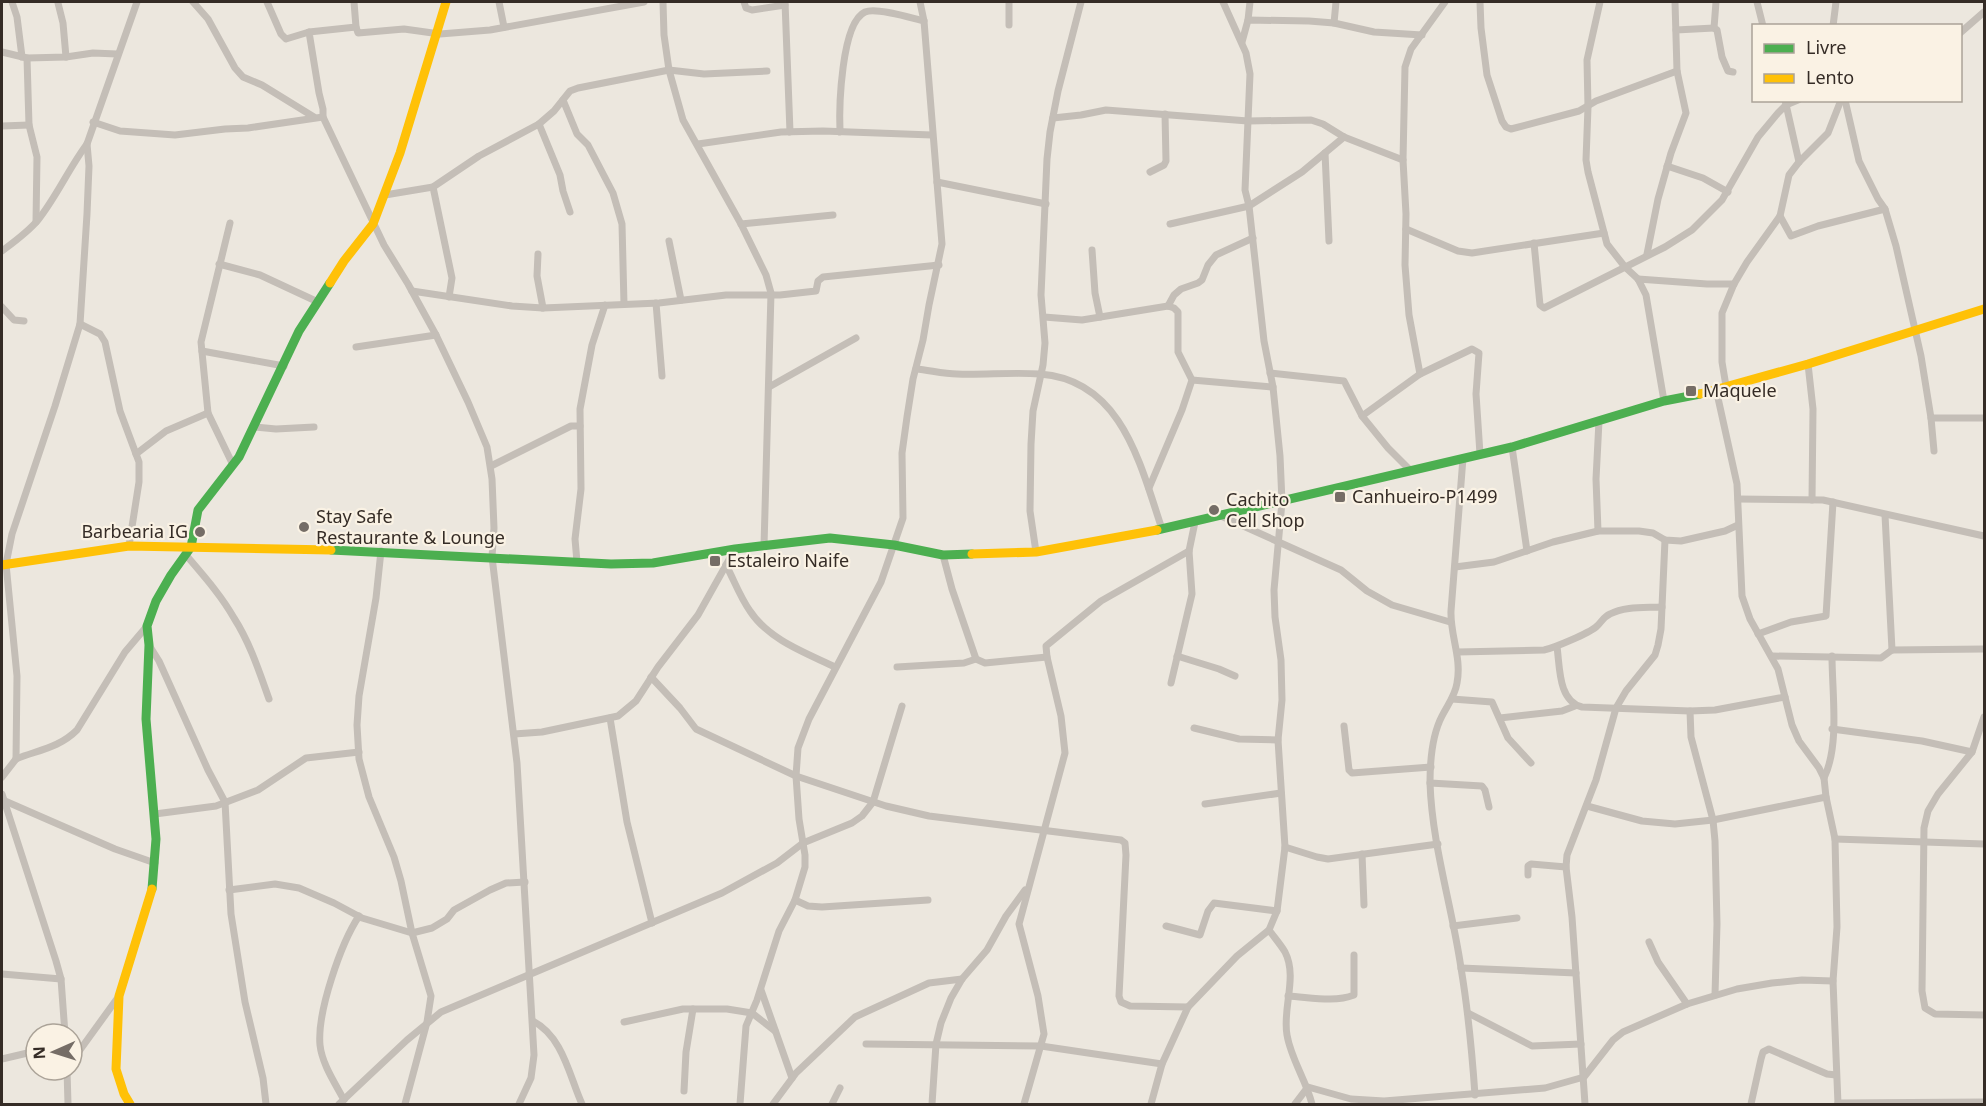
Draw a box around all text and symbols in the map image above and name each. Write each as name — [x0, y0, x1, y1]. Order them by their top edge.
legend — [1752, 24, 1962, 102]
text: Livre — [1806, 35, 1846, 59]
text: Lento — [1806, 65, 1854, 89]
place label: Maquele — [1703, 378, 1777, 402]
marker: Maquele — [1684, 384, 1698, 398]
place label: Canhueiro-P1499 — [1352, 484, 1497, 508]
place label: Cachito Cell Shop — [1226, 487, 1304, 532]
marker: Canhueiro-P1499 — [1333, 490, 1347, 504]
marker: Cachito Cell Shop — [1207, 503, 1221, 517]
place label: Stay Safe Restaurante & Lounge — [316, 504, 505, 549]
place label: Barbearia IG — [81, 519, 188, 543]
marker: Stay Safe Restaurante & Lounge — [297, 520, 311, 534]
marker: Barbearia IG — [193, 525, 207, 539]
place label: Estaleiro Naife — [727, 548, 849, 572]
marker: Estaleiro Naife — [708, 554, 722, 568]
north arrow — [24, 1022, 84, 1082]
text: N — [28, 1046, 50, 1060]

